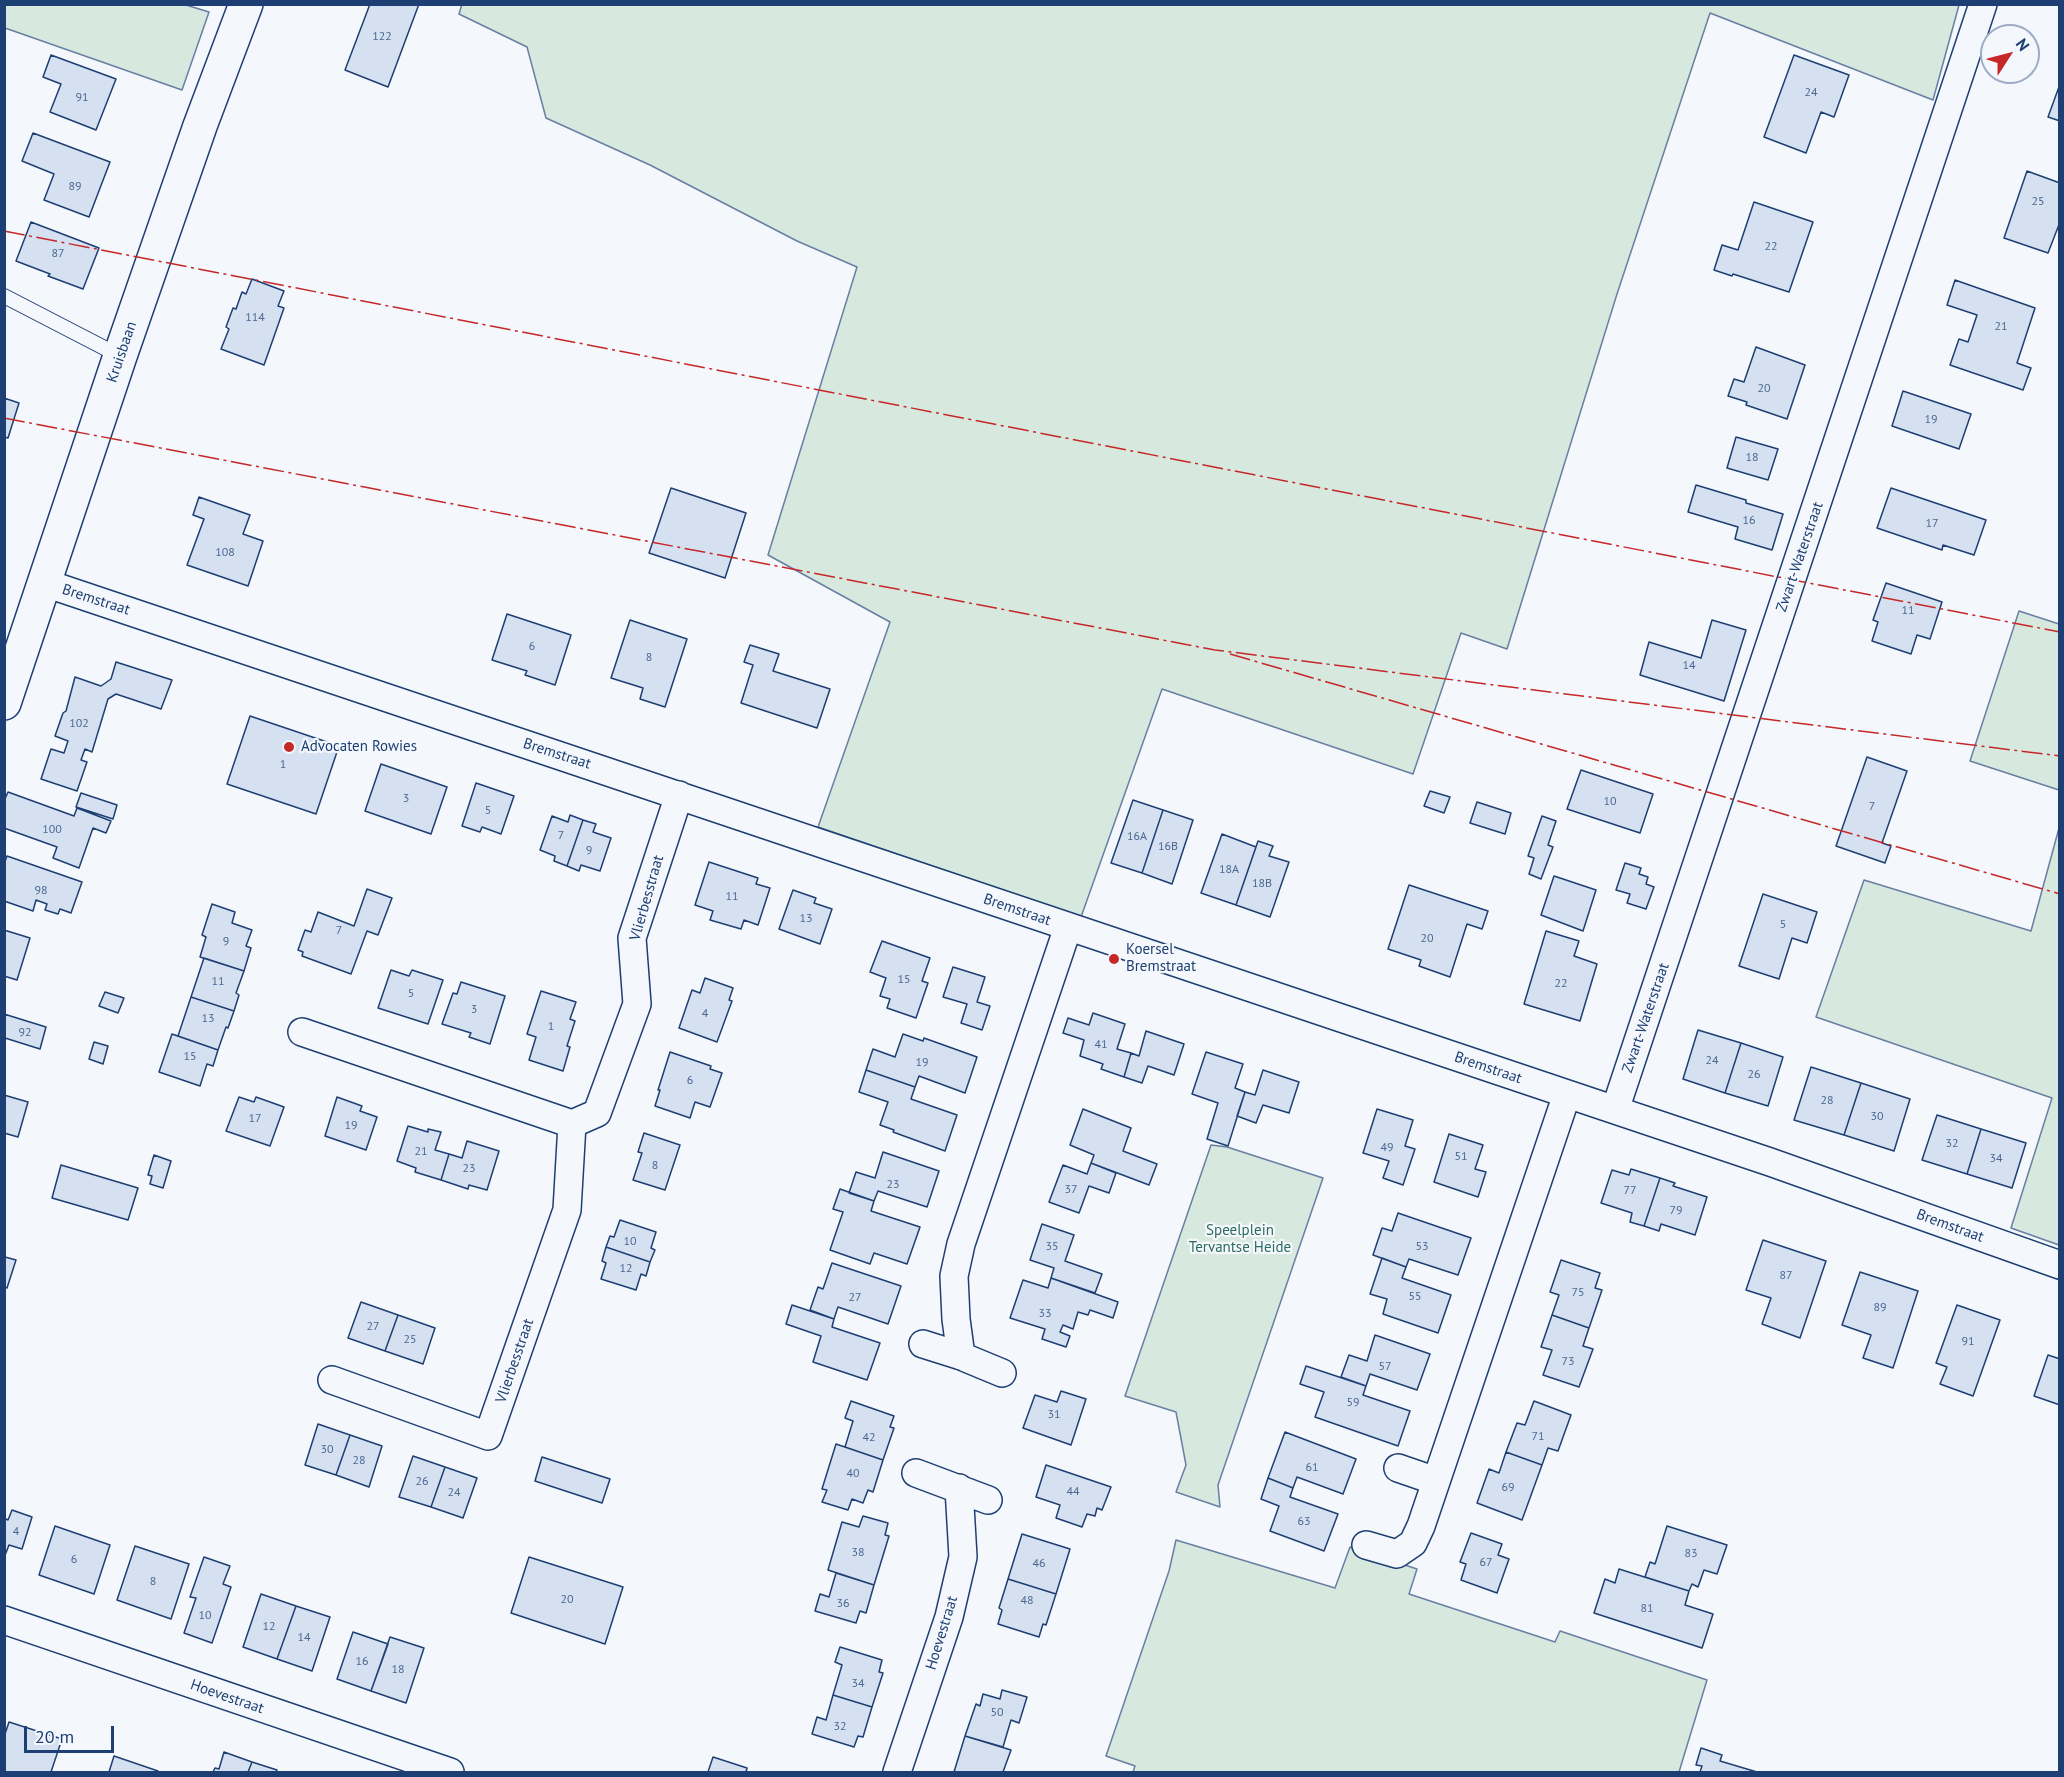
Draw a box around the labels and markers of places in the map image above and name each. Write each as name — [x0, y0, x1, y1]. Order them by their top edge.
place label: Advocaten Rowies — [301, 738, 417, 756]
marker: Advocaten Rowies — [282, 740, 296, 754]
place label: Koersel Bremstraat — [1126, 941, 1196, 976]
marker: Koersel Bremstraat — [1107, 952, 1121, 966]

